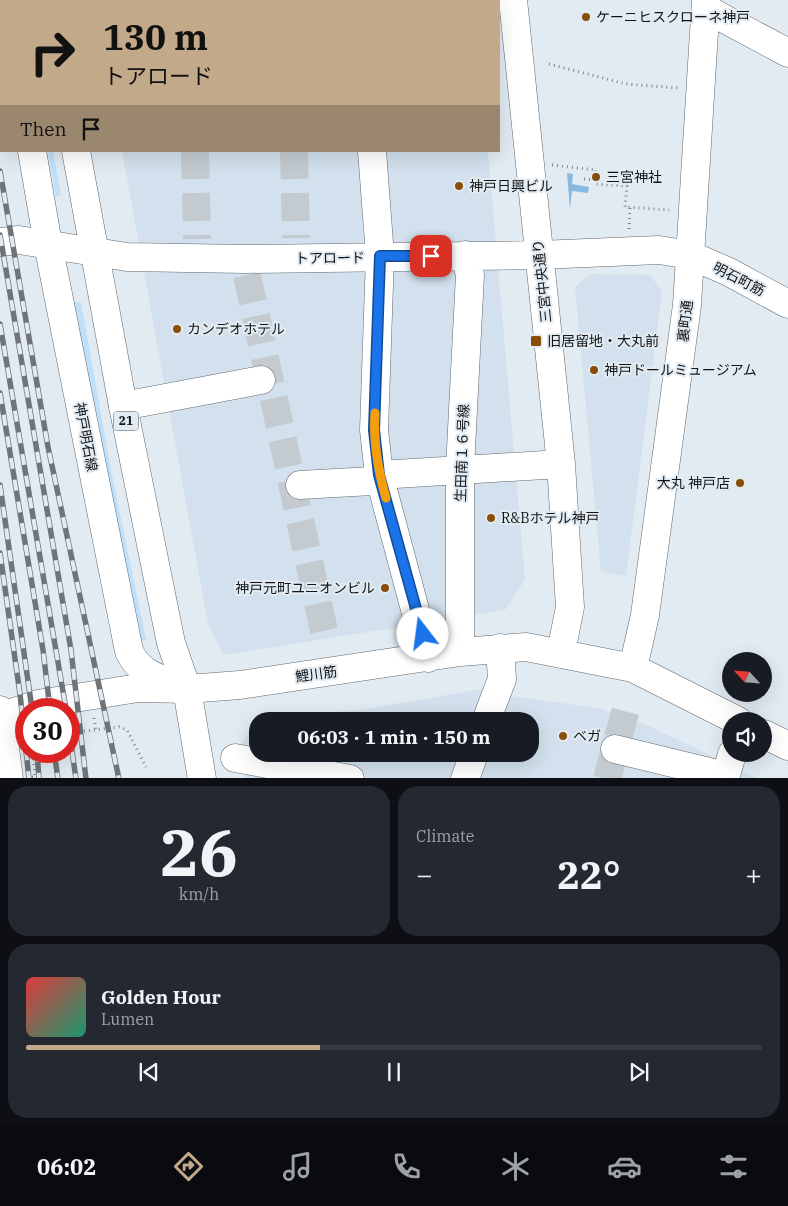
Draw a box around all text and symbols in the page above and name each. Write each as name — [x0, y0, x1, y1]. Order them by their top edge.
place label: ケーニヒスクローネ神戸 — [596, 8, 750, 26]
marker: ケーニヒスクローネ神戸 — [580, 11, 592, 23]
text: 130 m — [103, 14, 208, 60]
icon: right — [20, 20, 85, 85]
text: トアロード — [103, 61, 213, 90]
icon: arrive — [77, 115, 105, 143]
text: Then — [20, 117, 67, 141]
place label: 三宮神社 — [606, 168, 662, 186]
marker: 三宮神社 — [590, 171, 602, 183]
place label: 神戸日興ビル — [469, 177, 553, 195]
marker: 神戸日興ビル — [453, 180, 465, 192]
pin — [410, 235, 452, 277]
street label: 三宮中央通り — [529, 238, 555, 324]
icon: arrive — [417, 242, 445, 270]
street label: トアロード — [295, 248, 365, 268]
street label: 明石町筋 — [710, 258, 768, 300]
street label: 裏町通 — [674, 299, 696, 343]
place label: カンデオホテル — [187, 320, 285, 338]
marker: カンデオホテル — [171, 323, 183, 335]
place label: 旧居留地・大丸前 — [547, 332, 659, 350]
marker: 旧居留地・大丸前 — [529, 334, 543, 348]
place label: 神戸ドールミュージアム — [604, 361, 757, 379]
marker: 神戸ドールミュージアム — [588, 364, 600, 376]
street label: 神戸明石線 — [70, 401, 102, 473]
street label: 生田南１６号線 — [451, 404, 473, 502]
road number: 21 — [114, 412, 138, 431]
place label: 大丸 神戸店 — [657, 474, 730, 492]
marker: 大丸 神戸店 — [734, 477, 746, 489]
place label: R&Bホテル神戸 — [501, 509, 600, 527]
marker: R&Bホテル神戸 — [485, 512, 497, 524]
place label: 神戸元町ユニオンビル — [235, 579, 375, 597]
marker: 神戸元町ユニオンビル — [379, 582, 391, 594]
position arrow — [396, 607, 448, 659]
north arrow — [722, 652, 772, 702]
map controls — [722, 652, 772, 762]
street label: 鯉川筋 — [294, 662, 338, 686]
speed limit sign: 30 — [15, 698, 80, 763]
button: sound — [722, 712, 772, 762]
text: 06:03 · 1 min · 150 m — [298, 725, 490, 749]
place label: ベガ — [573, 727, 601, 745]
marker: ベガ — [557, 730, 569, 742]
text: 26 — [160, 809, 238, 894]
text: Climate — [416, 826, 474, 846]
text: 22° — [557, 850, 621, 899]
text: − — [416, 856, 433, 893]
text: + — [745, 856, 762, 893]
text: km/h — [179, 884, 219, 904]
text: Golden Hour — [101, 985, 221, 1009]
text: Lumen — [101, 1009, 154, 1029]
icon: previous — [135, 1058, 163, 1086]
icon: pause — [380, 1058, 408, 1086]
icon: next — [625, 1058, 653, 1086]
icon: directions — [171, 1149, 206, 1184]
icon: music — [280, 1149, 315, 1184]
icon: phone — [389, 1149, 424, 1184]
icon: climate — [498, 1149, 533, 1184]
icon: car — [607, 1149, 642, 1184]
icon: filters — [716, 1149, 751, 1184]
text: 06:02 — [37, 1152, 97, 1181]

